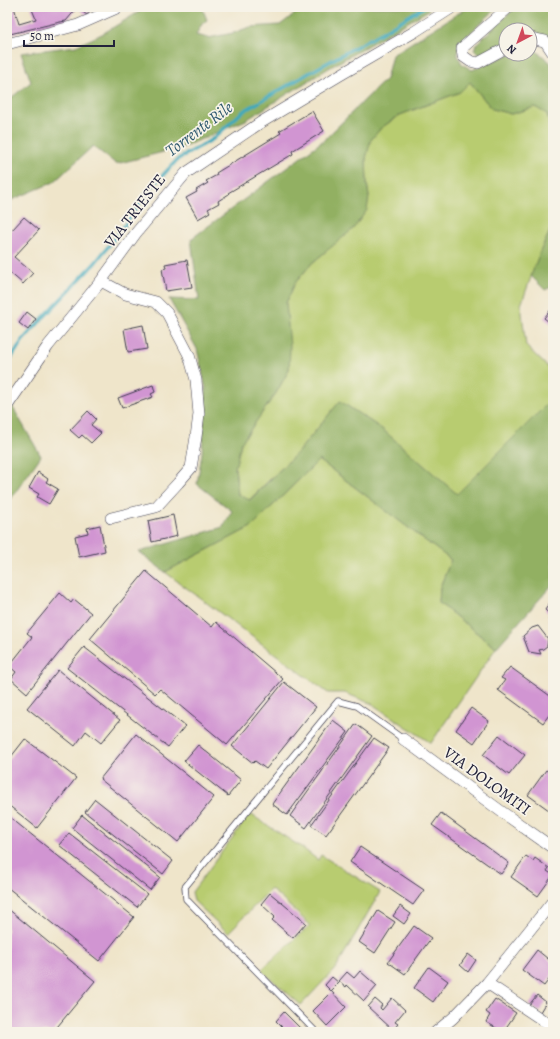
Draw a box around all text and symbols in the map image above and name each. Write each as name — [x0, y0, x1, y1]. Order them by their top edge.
scale bar — [24, 22, 114, 48]
north arrow — [498, 22, 538, 62]
text: 50 m — [30, 28, 54, 44]
text: N — [504, 41, 520, 57]
water label: Torrente Rile — [160, 96, 238, 162]
street label: VIA TRIESTE — [99, 169, 171, 253]
street label: VIA DOLOMITI — [438, 741, 535, 820]

